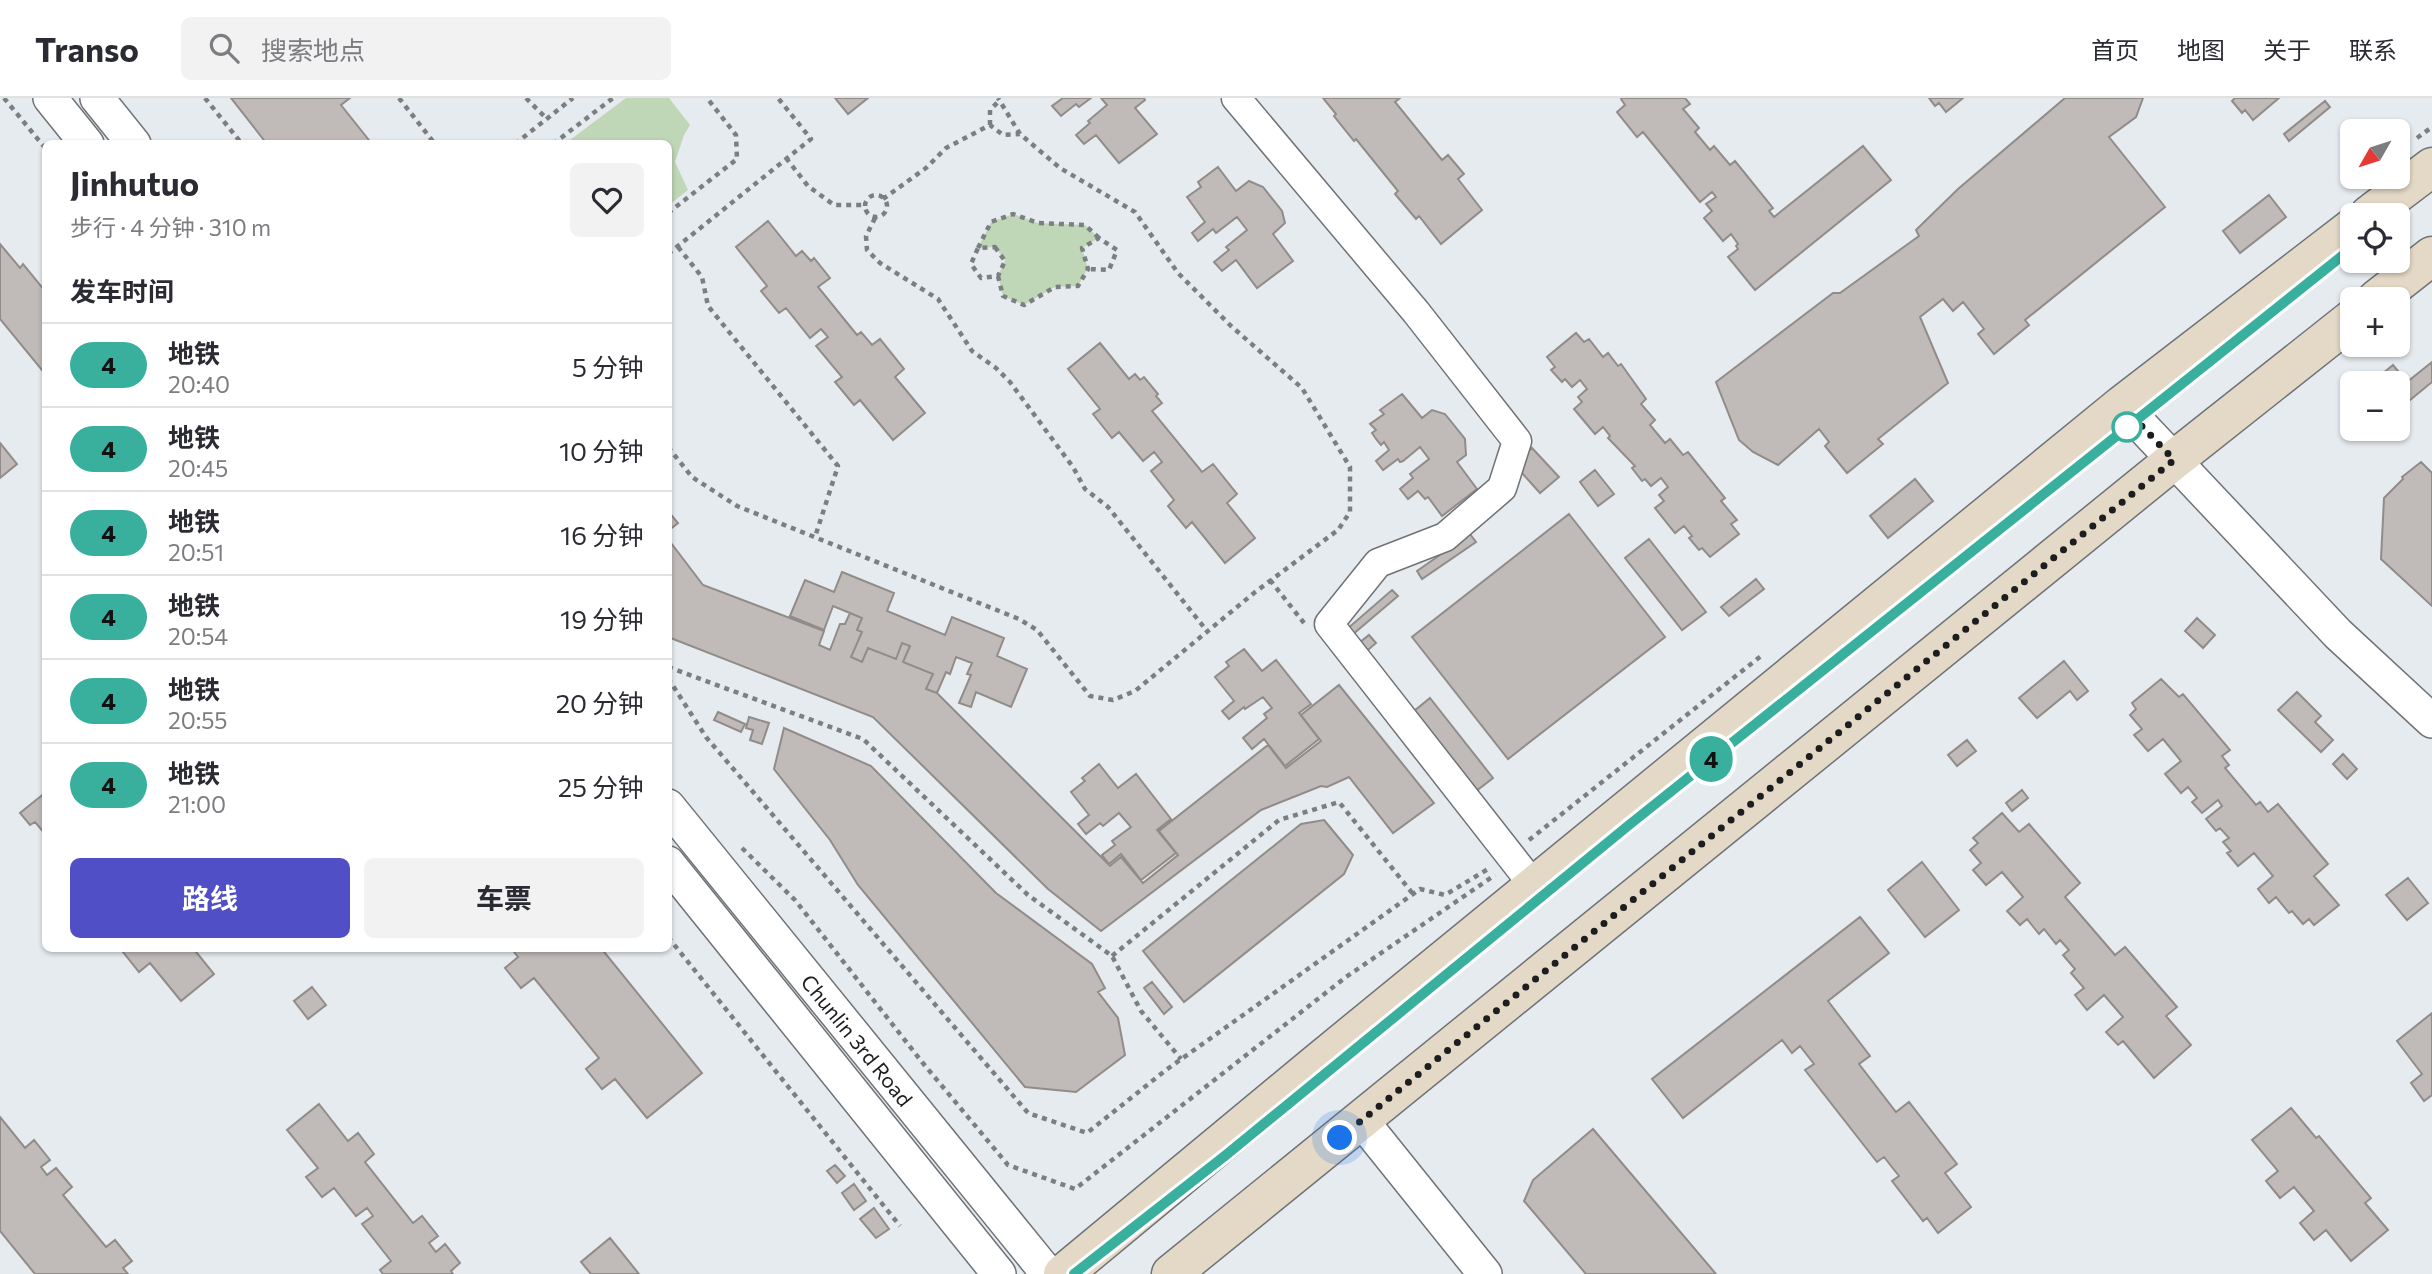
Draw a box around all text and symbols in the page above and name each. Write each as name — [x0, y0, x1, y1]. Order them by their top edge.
search box — [181, 17, 671, 80]
text: Transo — [35, 28, 139, 69]
icon: search — [205, 29, 243, 67]
text: 搜索地点 — [261, 34, 365, 65]
text: 首页 — [2091, 35, 2139, 64]
text: 地图 — [2177, 35, 2225, 64]
text: 关于 — [2263, 35, 2311, 64]
text: 联系 — [2349, 35, 2397, 64]
north arrow — [2340, 119, 2410, 189]
map controls — [2340, 119, 2410, 441]
text: Jinhutuo — [70, 162, 199, 203]
button: heart — [570, 163, 644, 237]
button: locate — [2340, 203, 2410, 273]
text: 步行 · 4 分钟 · 310 m — [70, 213, 271, 241]
text: 发车时间 — [70, 275, 174, 306]
button: + — [2340, 287, 2410, 357]
text: 地铁 — [168, 337, 220, 368]
text: 4 — [101, 350, 116, 379]
text: 5 分钟 — [572, 351, 644, 382]
text: 20:40 — [168, 370, 230, 398]
button: − — [2340, 371, 2410, 441]
unlabelled marker — [2112, 412, 2142, 442]
text: 地铁 — [168, 421, 220, 452]
text: 4 — [101, 434, 116, 463]
text: 10 分钟 — [559, 435, 644, 466]
text: 20:45 — [168, 454, 228, 482]
text: 地铁 — [168, 505, 220, 536]
text: 4 — [101, 518, 116, 547]
text: 16 分钟 — [560, 519, 644, 550]
text: 20:51 — [168, 538, 224, 566]
text: 地铁 — [168, 589, 220, 620]
text: 4 — [101, 602, 116, 631]
text: 19 分钟 — [560, 603, 644, 634]
text: 20:54 — [168, 622, 228, 650]
text: 地铁 — [168, 673, 220, 704]
text: 4 — [101, 686, 116, 715]
text: 20 分钟 — [556, 687, 644, 718]
text: 20:55 — [168, 706, 228, 734]
line badge: 4 — [1688, 736, 1734, 782]
text: 4 — [1704, 744, 1718, 773]
text: 地铁 — [168, 757, 220, 788]
text: 4 — [101, 770, 116, 799]
text: 25 分钟 — [558, 771, 644, 802]
text: 21:00 — [168, 790, 226, 818]
button: 路线 — [70, 858, 350, 938]
button: 车票 — [364, 858, 644, 938]
street label: Chunlin 3rd Road — [797, 969, 919, 1111]
your location — [1322, 1120, 1357, 1155]

